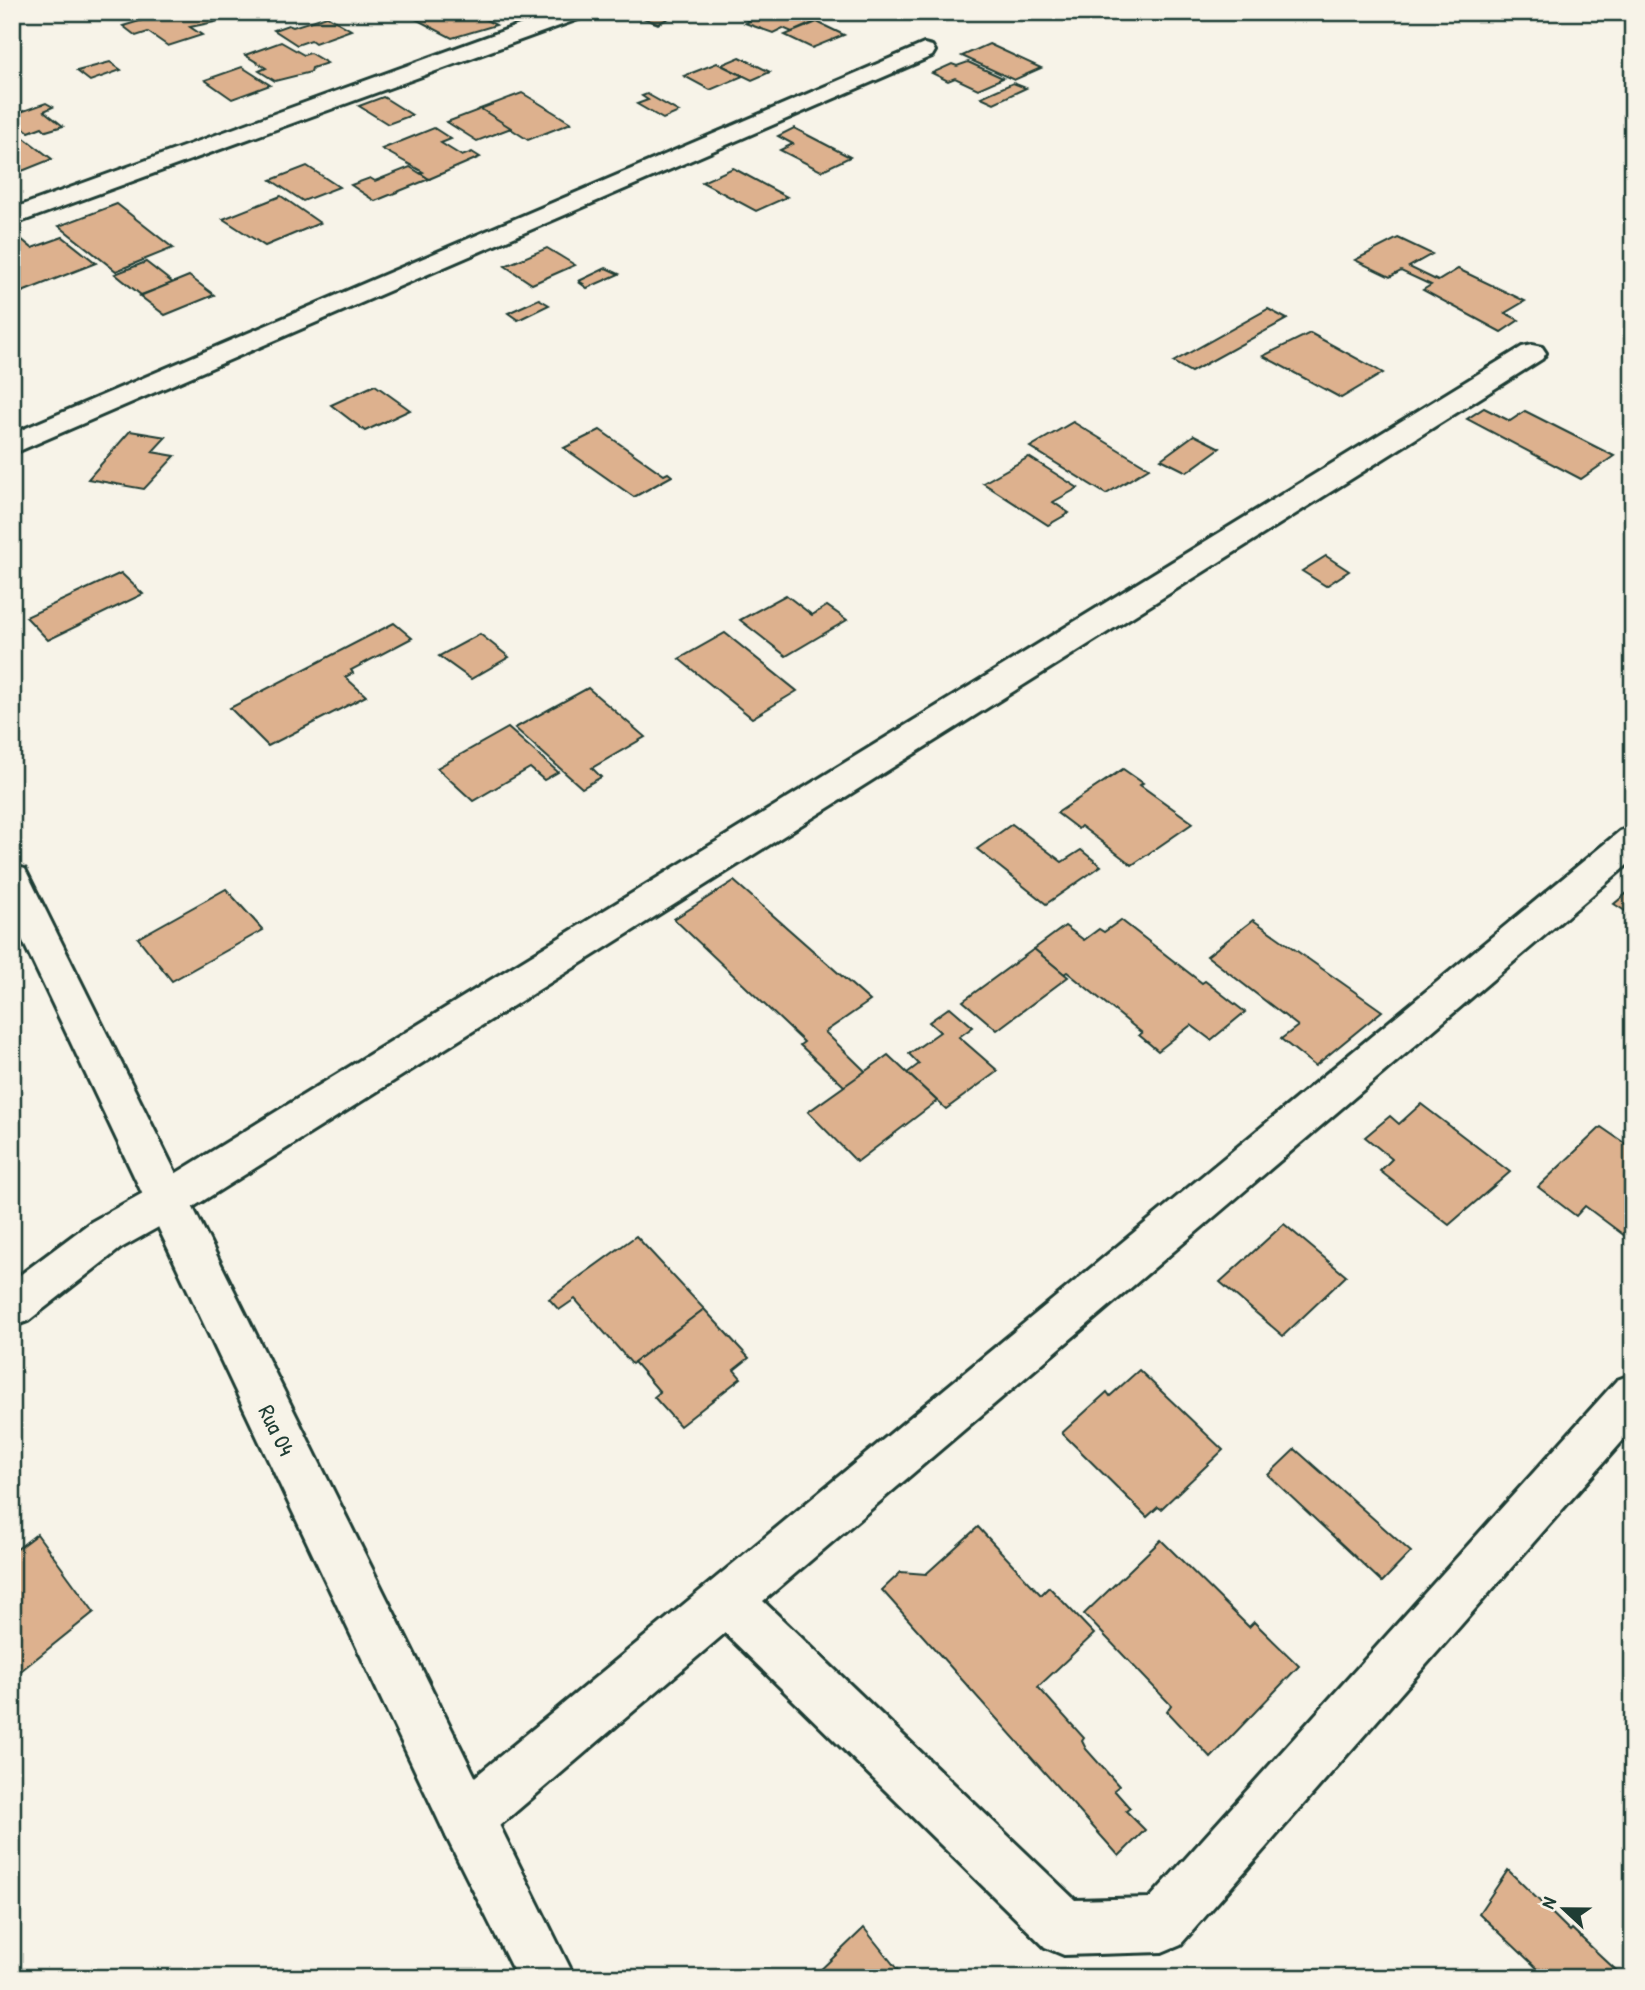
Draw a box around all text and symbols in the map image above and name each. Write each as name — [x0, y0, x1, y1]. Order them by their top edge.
street label: Rua 04 — [251, 1399, 303, 1461]
north arrow — [1530, 1874, 1600, 1944]
text: N — [1534, 1893, 1562, 1912]

